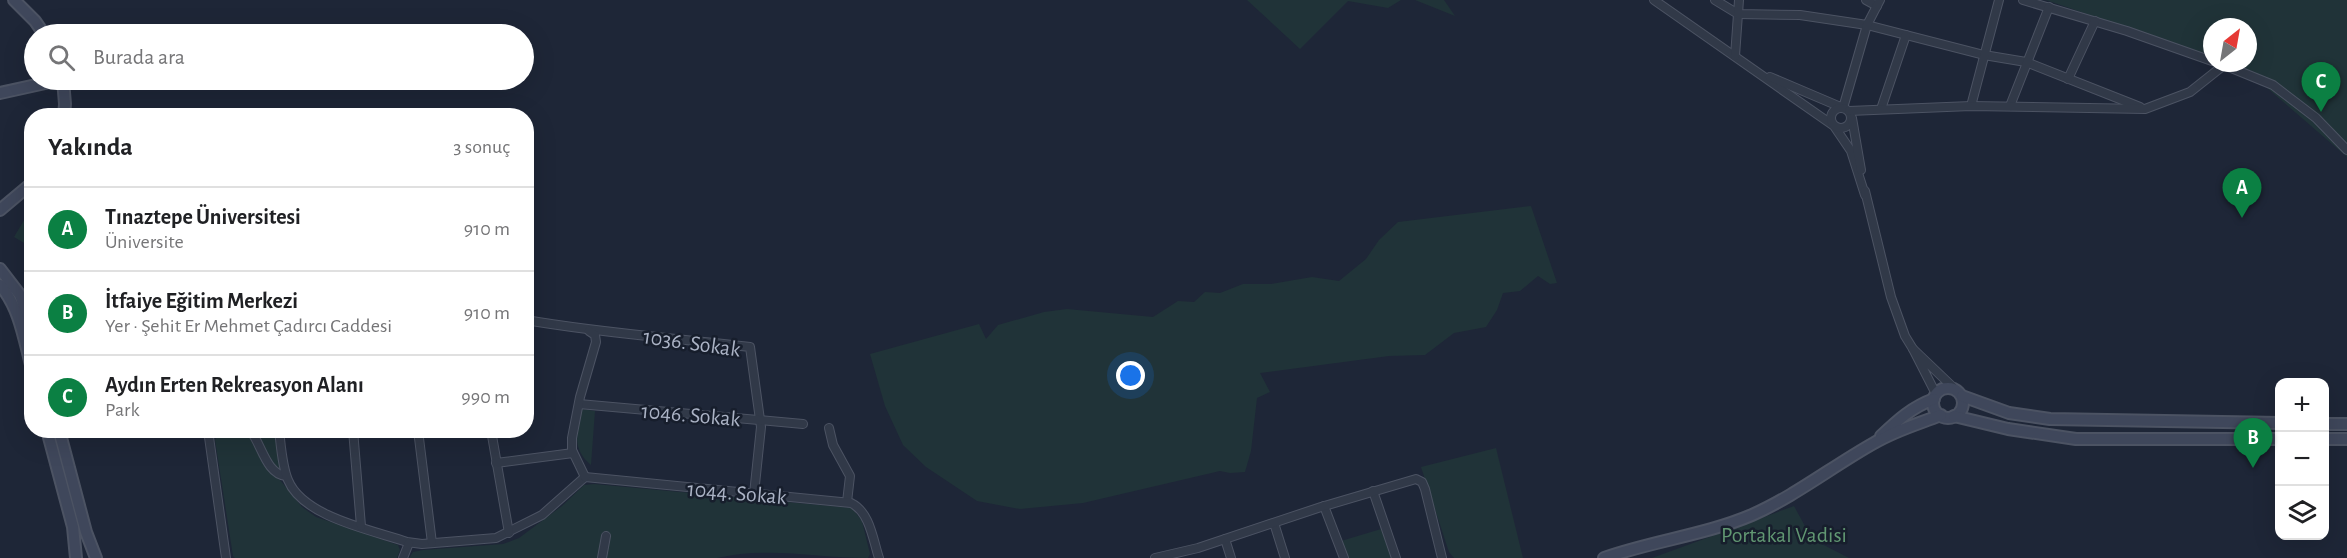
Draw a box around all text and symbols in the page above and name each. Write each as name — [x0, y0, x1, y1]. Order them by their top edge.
north arrow — [2203, 18, 2257, 72]
search box — [24, 24, 534, 90]
icon: search — [45, 41, 78, 74]
text: Burada ara — [93, 46, 185, 68]
pin: C — [2302, 63, 2340, 112]
text: Yakında — [48, 134, 133, 160]
text: 3 sonuç — [453, 137, 510, 157]
pin: A — [2222, 168, 2262, 218]
text: Tınaztepe Üniversitesi — [105, 206, 301, 228]
text: A — [62, 219, 74, 239]
text: 910 m — [464, 219, 510, 239]
text: Üniversite — [105, 232, 184, 252]
text: İtfaiye Eğitim Merkezi — [105, 290, 298, 312]
text: B — [62, 303, 73, 323]
text: 910 m — [464, 303, 510, 323]
text: Yer · Şehit Er Mehmet Çadırcı Caddesi — [105, 316, 392, 336]
street label: 1036. Sokak — [642, 325, 742, 361]
your location — [1116, 361, 1145, 390]
text: Aydın Erten Rekreasyon Alanı — [105, 374, 364, 396]
map controls — [2275, 378, 2329, 540]
button: + — [2275, 378, 2329, 432]
text: C — [62, 387, 73, 407]
text: 990 m — [461, 387, 510, 407]
text: Park — [105, 400, 140, 420]
street label: 1046. Sokak — [640, 400, 741, 430]
pin: B — [2234, 418, 2272, 468]
button: − — [2275, 432, 2329, 486]
street label: 1044. Sokak — [686, 478, 787, 508]
button: layers — [2275, 486, 2329, 540]
park label: Portakal Vadisi — [1721, 524, 1847, 546]

